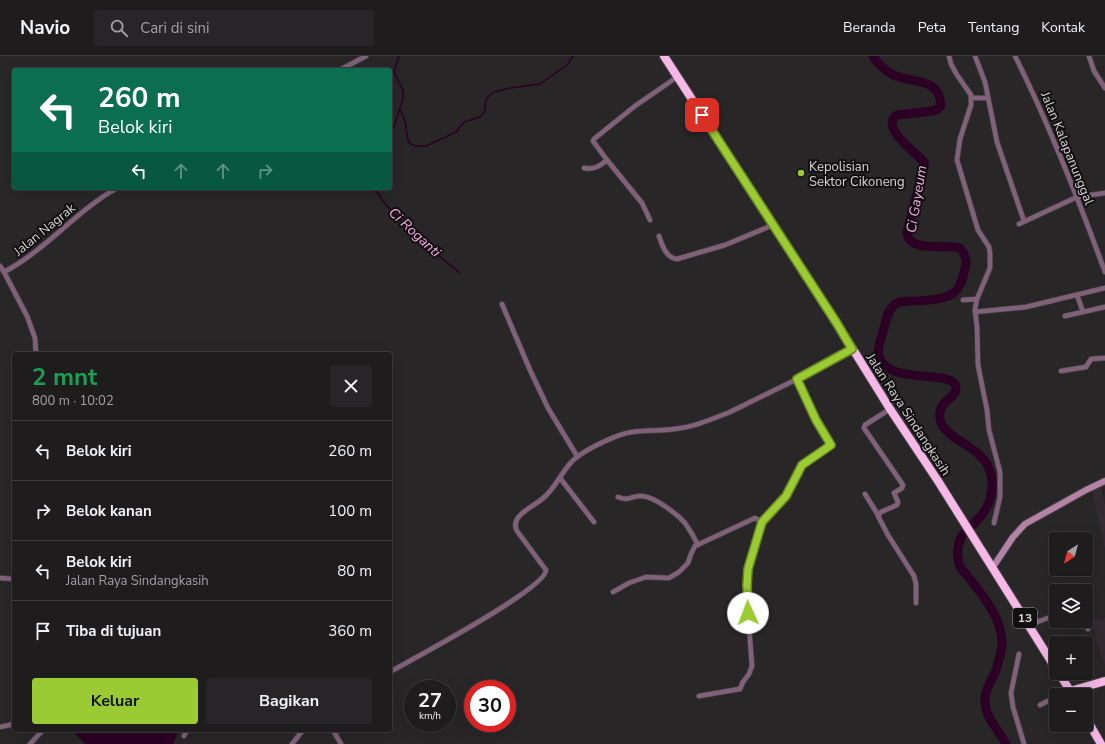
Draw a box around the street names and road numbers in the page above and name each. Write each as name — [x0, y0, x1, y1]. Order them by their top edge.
street label: Jalan Kalapanunggal — [1036, 88, 1098, 208]
street label: Jalan Nagrak — [9, 199, 80, 261]
street label: Jalan Raya Sindangkasih — [861, 349, 955, 479]
road number: 13 — [1013, 608, 1037, 628]

